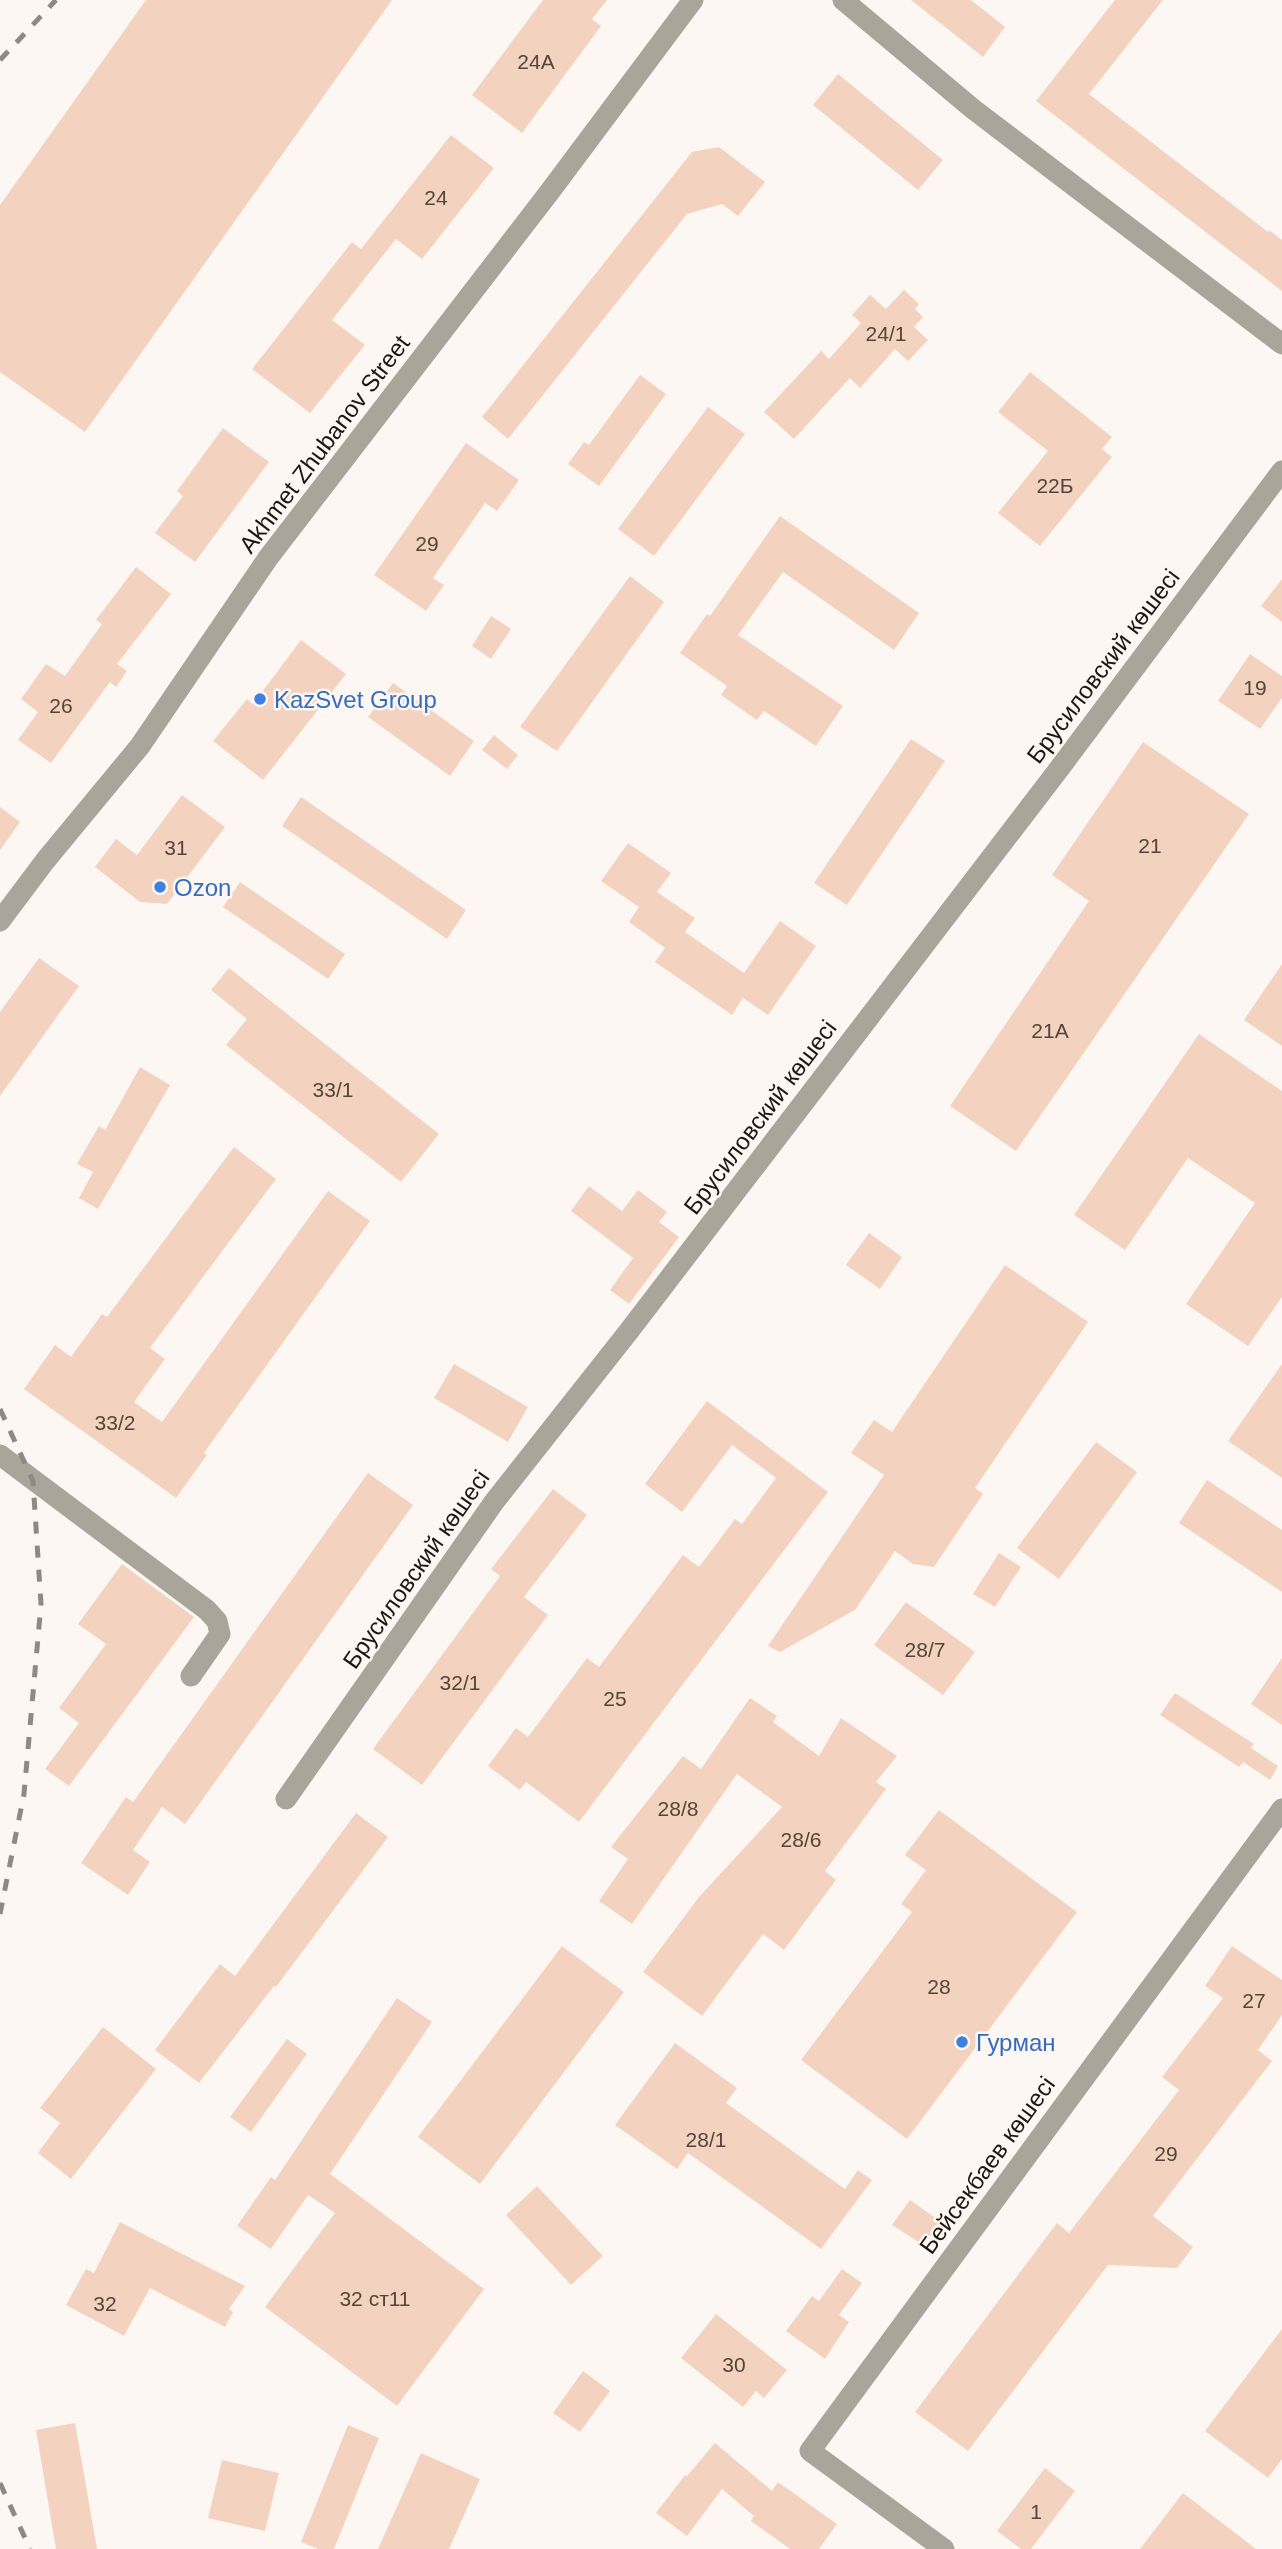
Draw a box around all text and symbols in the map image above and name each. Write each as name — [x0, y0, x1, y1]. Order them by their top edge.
house number: 24А — [517, 50, 555, 73]
house number: 24 — [424, 186, 448, 209]
house number: 24/1 — [866, 322, 906, 345]
street label: Akhmet Zhubanov Street — [233, 330, 415, 558]
house number: 22Б — [1036, 474, 1074, 497]
house number: 29 — [415, 532, 439, 555]
street label: Брусиловский көшесі — [1021, 564, 1185, 768]
house number: 19 — [1243, 676, 1267, 699]
place label: KazSvet Group — [274, 686, 437, 713]
marker: KazSvet Group — [252, 691, 268, 707]
house number: 26 — [49, 694, 73, 717]
house number: 21 — [1138, 834, 1162, 857]
house number: 31 — [164, 836, 188, 859]
place label: Ozon — [174, 874, 231, 901]
marker: Ozon — [152, 879, 168, 895]
street label: Брусиловский көшесі — [678, 1015, 842, 1219]
house number: 21А — [1031, 1019, 1069, 1042]
house number: 33/1 — [313, 1078, 353, 1101]
house number: 33/2 — [95, 1411, 135, 1434]
street label: Брусиловский көшесі — [337, 1465, 495, 1673]
house number: 28/7 — [905, 1638, 945, 1661]
house number: 32/1 — [440, 1671, 480, 1694]
house number: 25 — [603, 1687, 627, 1710]
house number: 28/8 — [658, 1797, 698, 1820]
house number: 28/6 — [781, 1828, 821, 1851]
house number: 28 — [927, 1975, 951, 1998]
house number: 27 — [1242, 1989, 1266, 2012]
place label: Гурман — [976, 2029, 1056, 2056]
marker: Гурман — [954, 2034, 970, 2050]
street label: Бейсекбаев көшесі — [914, 2071, 1060, 2259]
house number: 28/1 — [686, 2128, 726, 2151]
house number: 29 — [1154, 2142, 1178, 2165]
house number: 32 ст11 — [339, 2287, 411, 2310]
house number: 32 — [93, 2292, 117, 2315]
house number: 30 — [722, 2353, 746, 2376]
house number: 1 — [1030, 2500, 1042, 2523]

